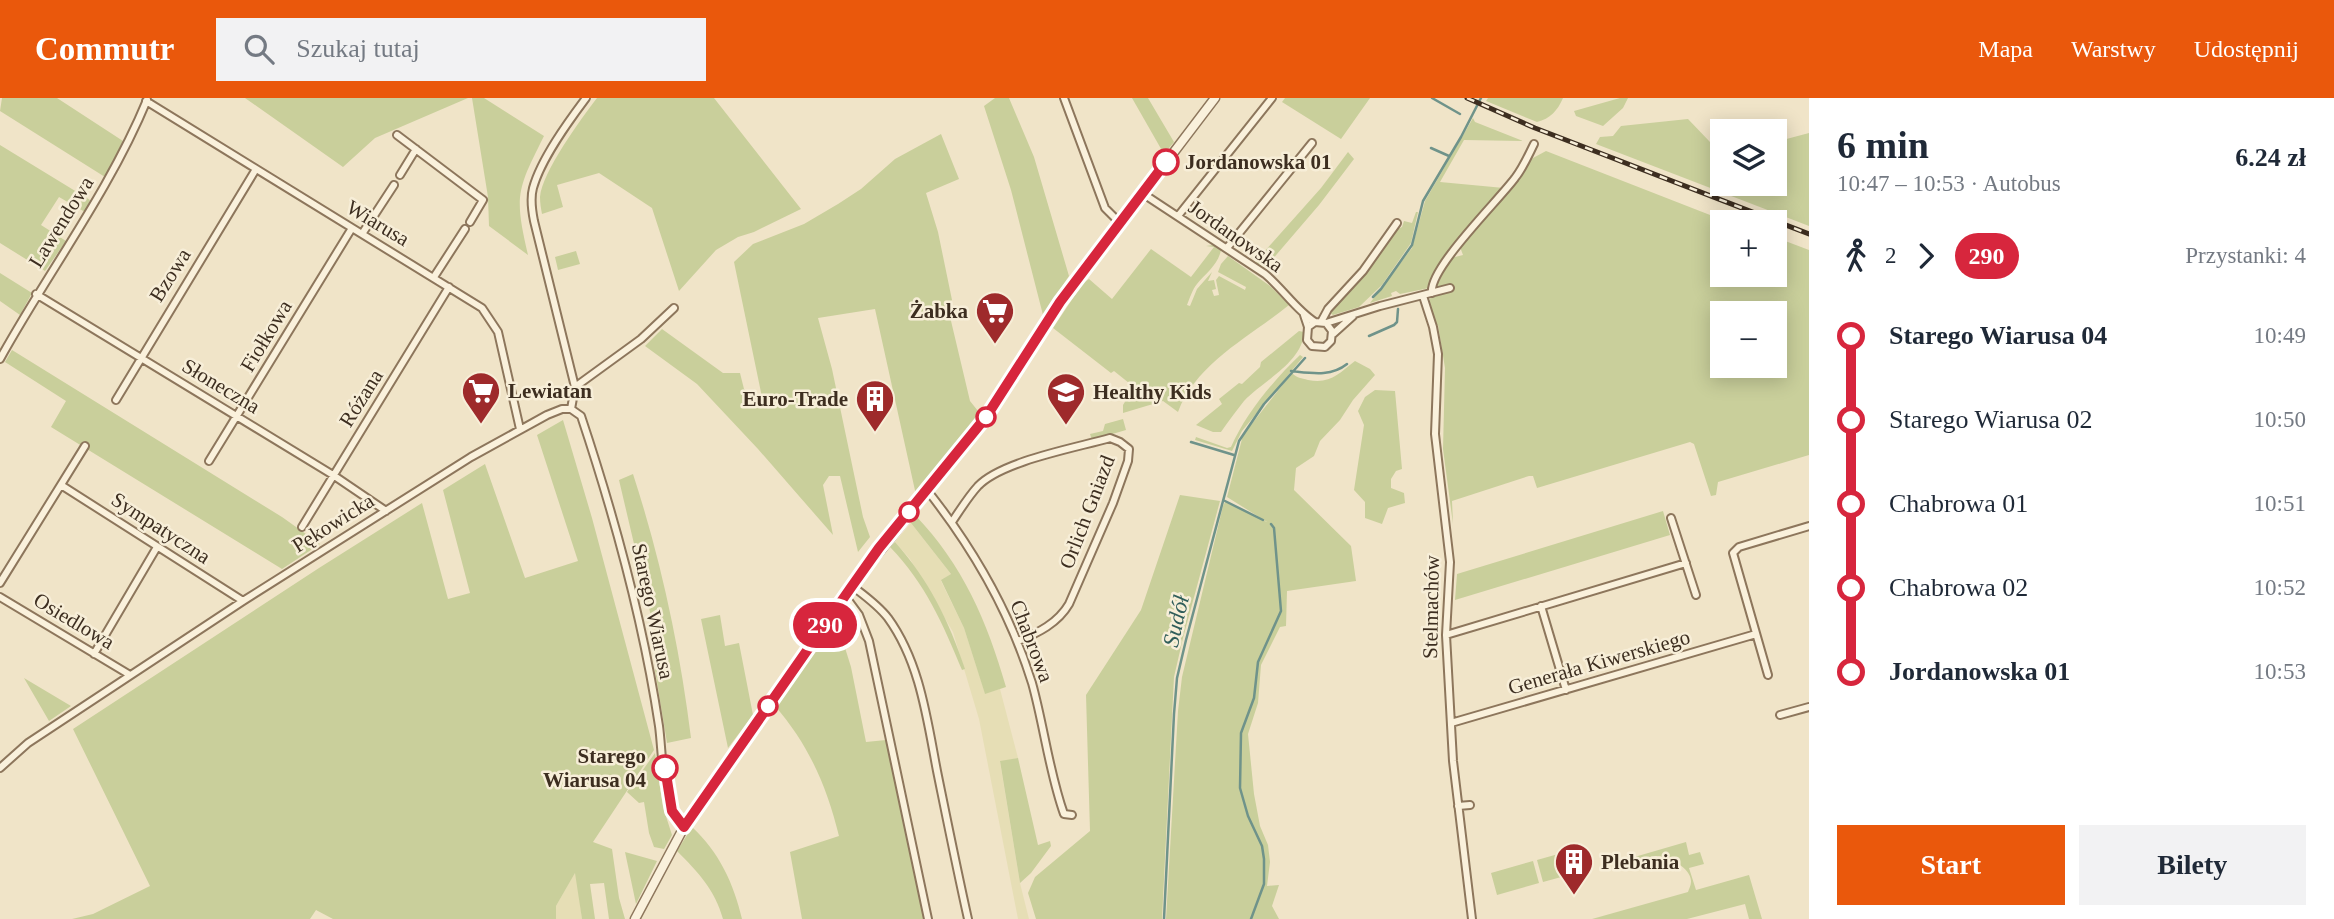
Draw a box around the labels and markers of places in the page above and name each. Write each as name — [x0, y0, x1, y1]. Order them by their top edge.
marker: Jordanowska 01 — [1153, 149, 1179, 175]
place label: Jordanowska 01 — [1185, 150, 1331, 174]
supermarket icon: Żabka — [974, 290, 1016, 345]
place label: Żabka — [910, 299, 968, 323]
supermarket icon: Lewiatan — [460, 370, 502, 425]
school or university icon: Healthy Kids — [1045, 371, 1087, 426]
building icon: Euro-Trade — [854, 378, 896, 433]
place label: Lewiatan — [508, 379, 592, 403]
place label: Healthy Kids — [1093, 380, 1211, 404]
place label: Euro-Trade — [743, 387, 848, 411]
unlabelled marker — [976, 407, 996, 427]
unlabelled marker — [899, 502, 919, 522]
unlabelled marker — [758, 696, 778, 716]
place label: Starego Wiarusa 04 — [543, 744, 646, 792]
marker: Starego Wiarusa 04 — [652, 755, 678, 781]
building icon: Plebania — [1553, 841, 1595, 896]
place label: Plebania — [1601, 850, 1680, 874]

